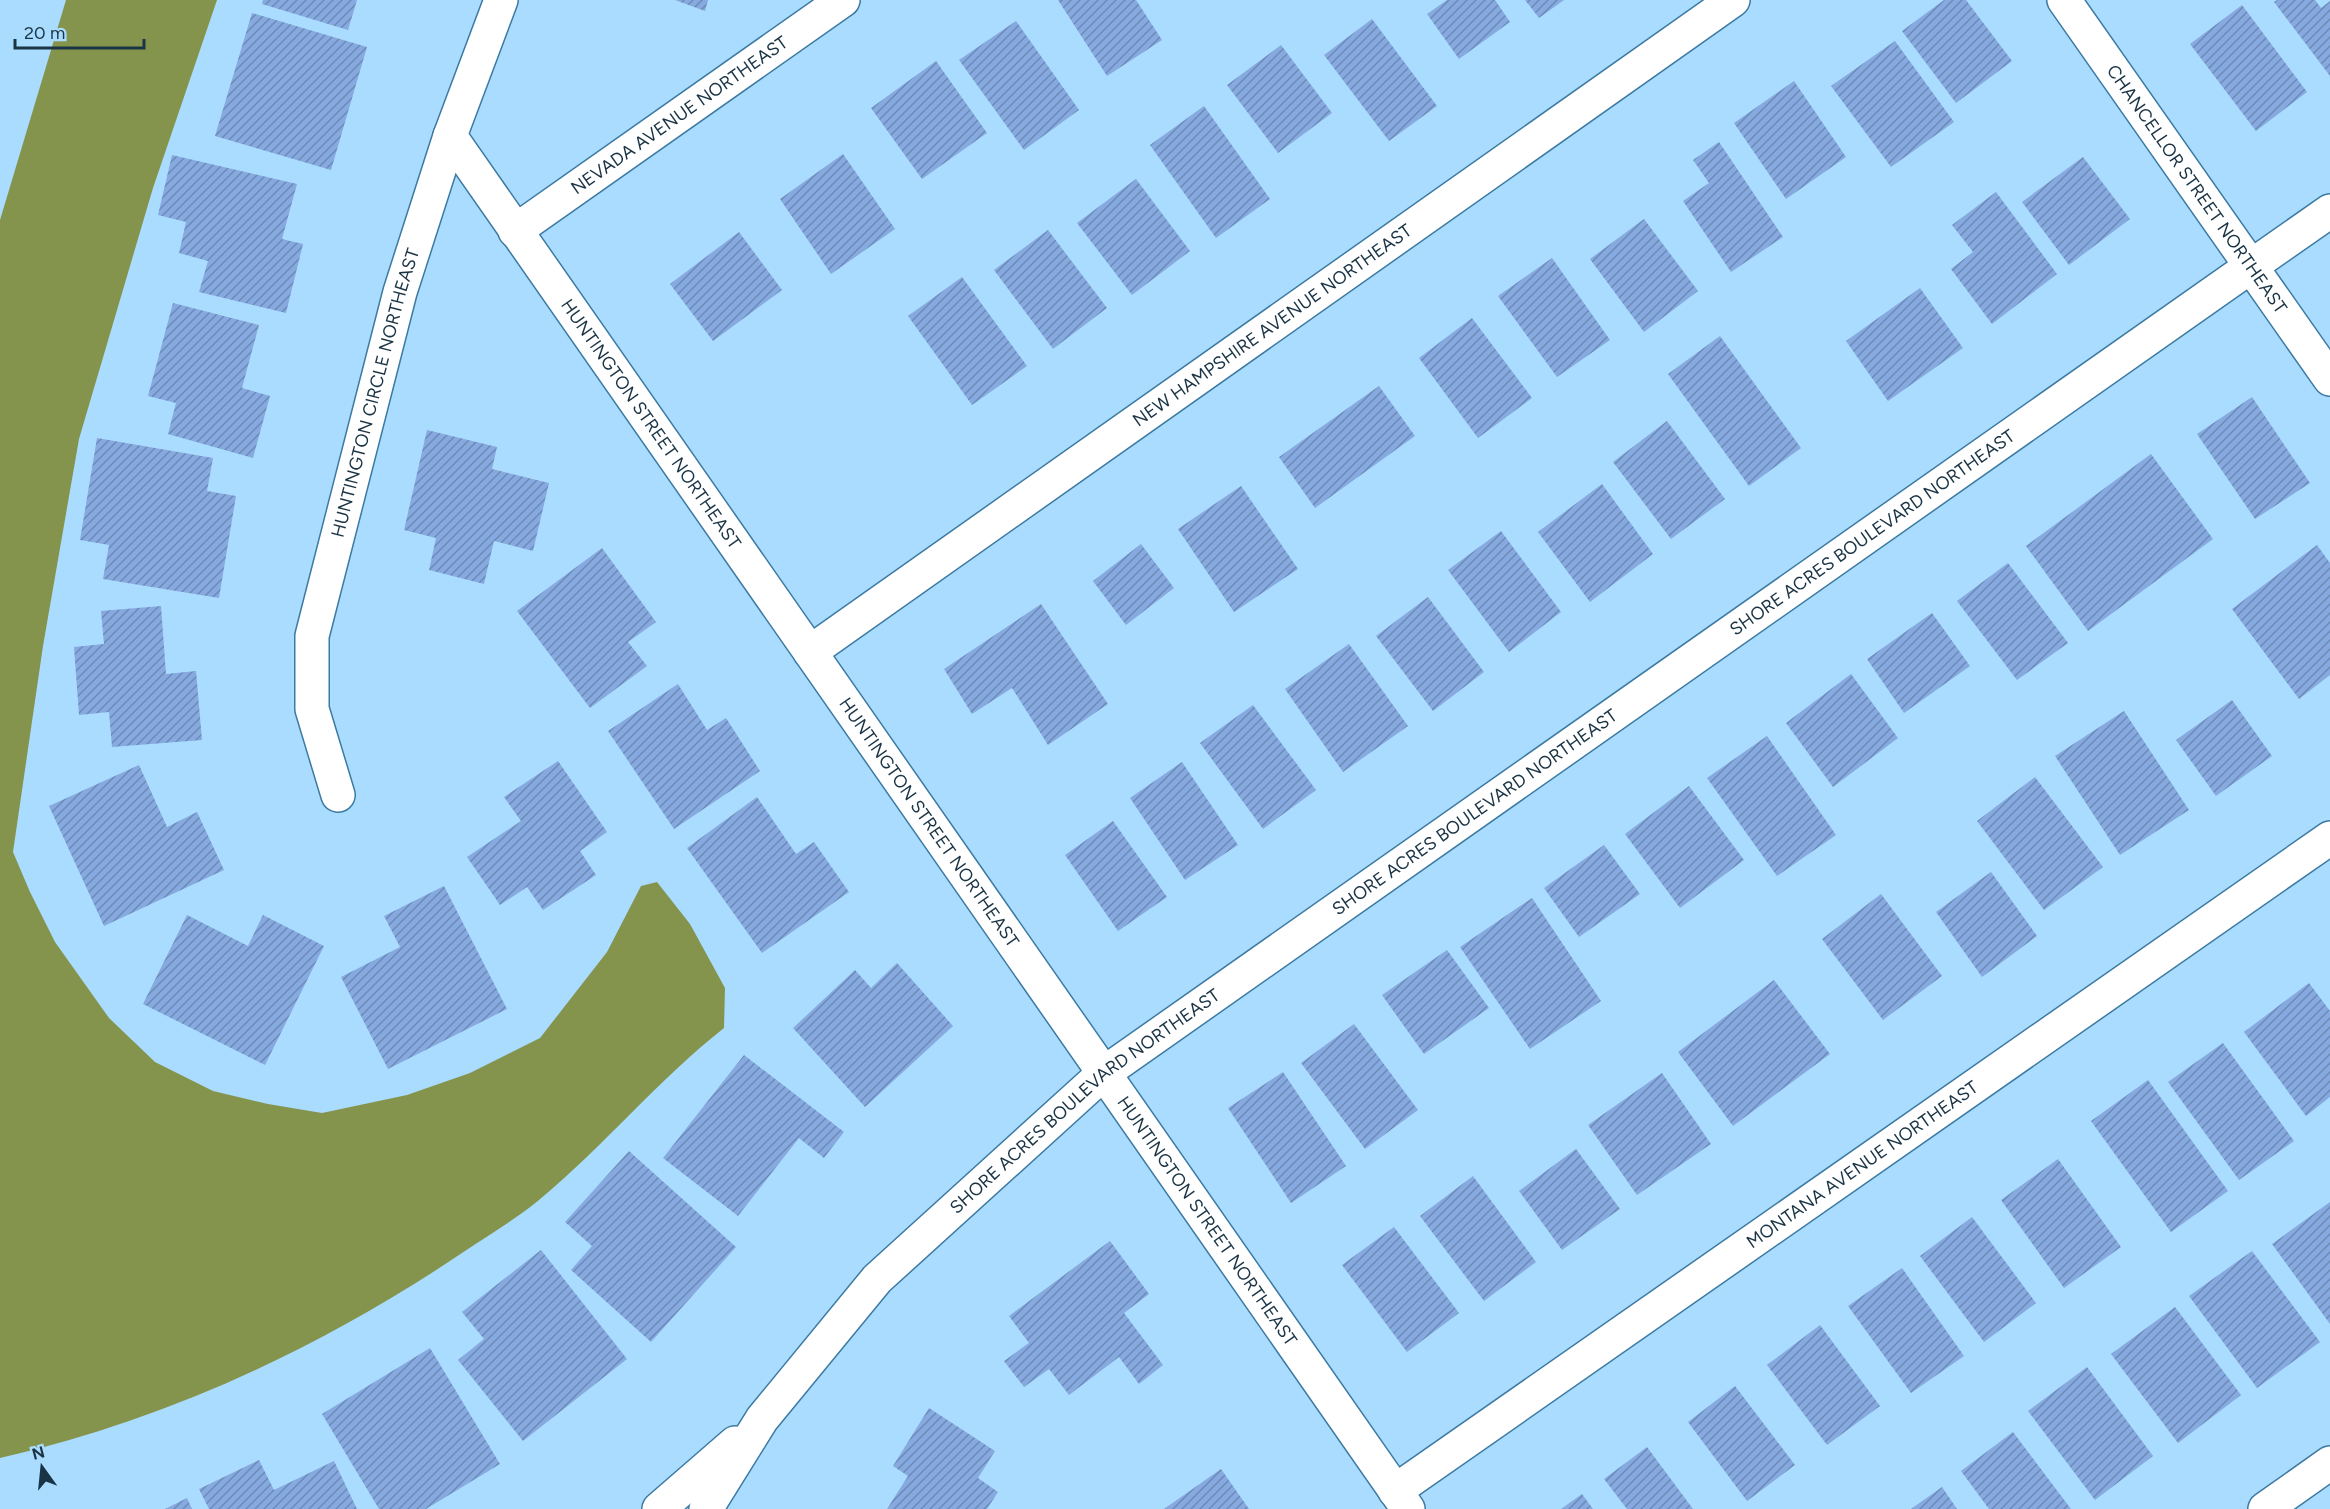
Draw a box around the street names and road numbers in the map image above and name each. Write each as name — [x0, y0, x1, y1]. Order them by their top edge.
street label: NEVADA AVENUE NORTHEAST — [567, 31, 792, 199]
street label: CHANCELLOR STREET NORTHEAST — [2102, 60, 2292, 318]
street label: NEW HAMPSHIRE AVENUE NORTHEAST — [1129, 219, 1416, 431]
street label: HUNTINGTON CIRCLE NORTHEAST — [327, 246, 424, 540]
street label: HUNTINGTON STREET NORTHEAST — [556, 295, 746, 553]
street label: SHORE ACRES BOULEVARD NORTHEAST — [1726, 425, 2019, 640]
street label: HUNTINGTON STREET NORTHEAST — [834, 693, 1024, 952]
street label: SHORE ACRES BOULEVARD NORTHEAST — [1328, 704, 1622, 920]
street label: SHORE ACRES BOULEVARD NORTHEAST — [945, 984, 1224, 1219]
street label: MONTANA AVENUE NORTHEAST — [1742, 1076, 1982, 1253]
street label: HUNTINGTON STREET NORTHEAST — [1112, 1092, 1302, 1350]

